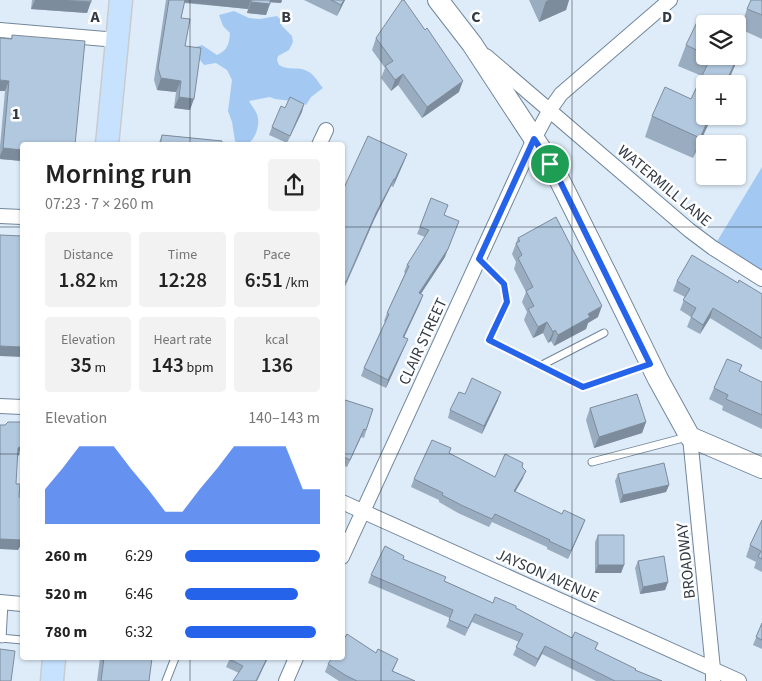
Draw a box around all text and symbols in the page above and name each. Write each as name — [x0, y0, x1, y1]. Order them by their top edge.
text: A — [89, 6, 100, 28]
text: B — [281, 6, 291, 28]
text: C — [471, 6, 481, 28]
text: D — [662, 6, 672, 28]
map controls — [696, 15, 746, 185]
button: layers — [696, 15, 746, 65]
button: + — [696, 75, 746, 125]
text: 1 — [12, 103, 20, 125]
button: − — [696, 135, 746, 185]
street label: WATERMILL LANE — [613, 140, 716, 232]
pin — [529, 143, 571, 185]
icon: arrive — [536, 150, 564, 178]
text: Morning run — [45, 154, 192, 194]
button: share — [268, 159, 320, 211]
text: 07:23 · 7 × 260 m — [45, 193, 154, 215]
text: Distance — [63, 245, 113, 265]
text: Time — [168, 245, 197, 265]
text: Pace — [263, 245, 291, 265]
text: 1.82 — [58, 265, 97, 295]
text: 12:28 — [158, 265, 207, 295]
text: 6:51 — [245, 265, 283, 295]
text: km — [97, 273, 118, 293]
text: /km — [283, 273, 309, 293]
street label: CLAIR STREET — [393, 294, 453, 388]
text: Elevation — [61, 330, 115, 350]
text: Heart rate — [153, 330, 212, 350]
text: kcal — [265, 330, 289, 350]
text: 35 — [70, 350, 92, 380]
text: 143 — [151, 350, 184, 380]
text: 136 — [261, 350, 293, 380]
text: m — [92, 358, 106, 378]
text: bpm — [184, 358, 214, 378]
text: Elevation — [45, 407, 107, 429]
text: 140–143 m — [248, 407, 320, 429]
street label: BROADWAY — [671, 522, 701, 600]
street label: JAYSON AVENUE — [493, 543, 603, 608]
text: 260 m — [45, 545, 87, 567]
text: 6:29 — [125, 545, 153, 567]
text: 520 m — [45, 583, 87, 605]
text: 6:46 — [125, 583, 153, 605]
text: 780 m — [45, 621, 87, 643]
text: 6:32 — [125, 621, 153, 643]

